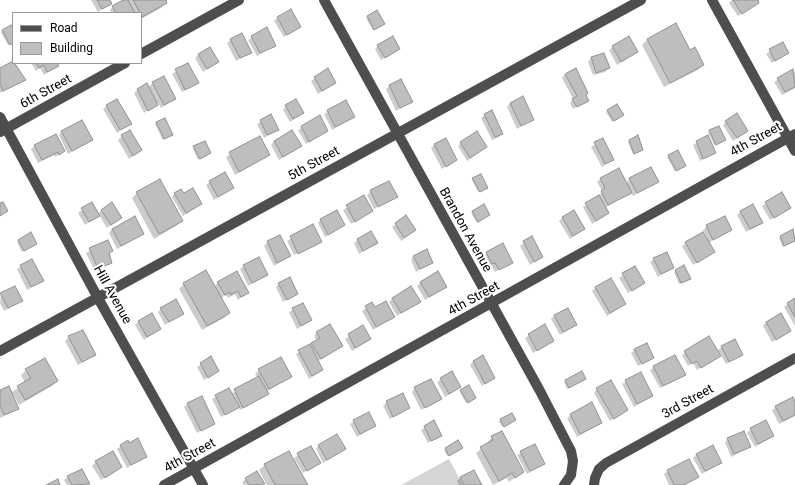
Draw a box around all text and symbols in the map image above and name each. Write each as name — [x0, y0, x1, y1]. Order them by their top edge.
legend — [12, 12, 142, 64]
text: Road — [50, 21, 78, 35]
text: Building — [50, 41, 93, 55]
street label: 6th Street — [18, 72, 74, 112]
street label: 4th Street — [728, 120, 784, 160]
street label: 5th Street — [286, 144, 342, 184]
street label: Brandon Avenue — [435, 185, 495, 275]
street label: Hill Avenue — [90, 263, 134, 327]
street label: 4th Street — [446, 279, 502, 319]
street label: 3rd Street — [660, 381, 716, 423]
street label: 4th Street — [162, 436, 218, 476]

